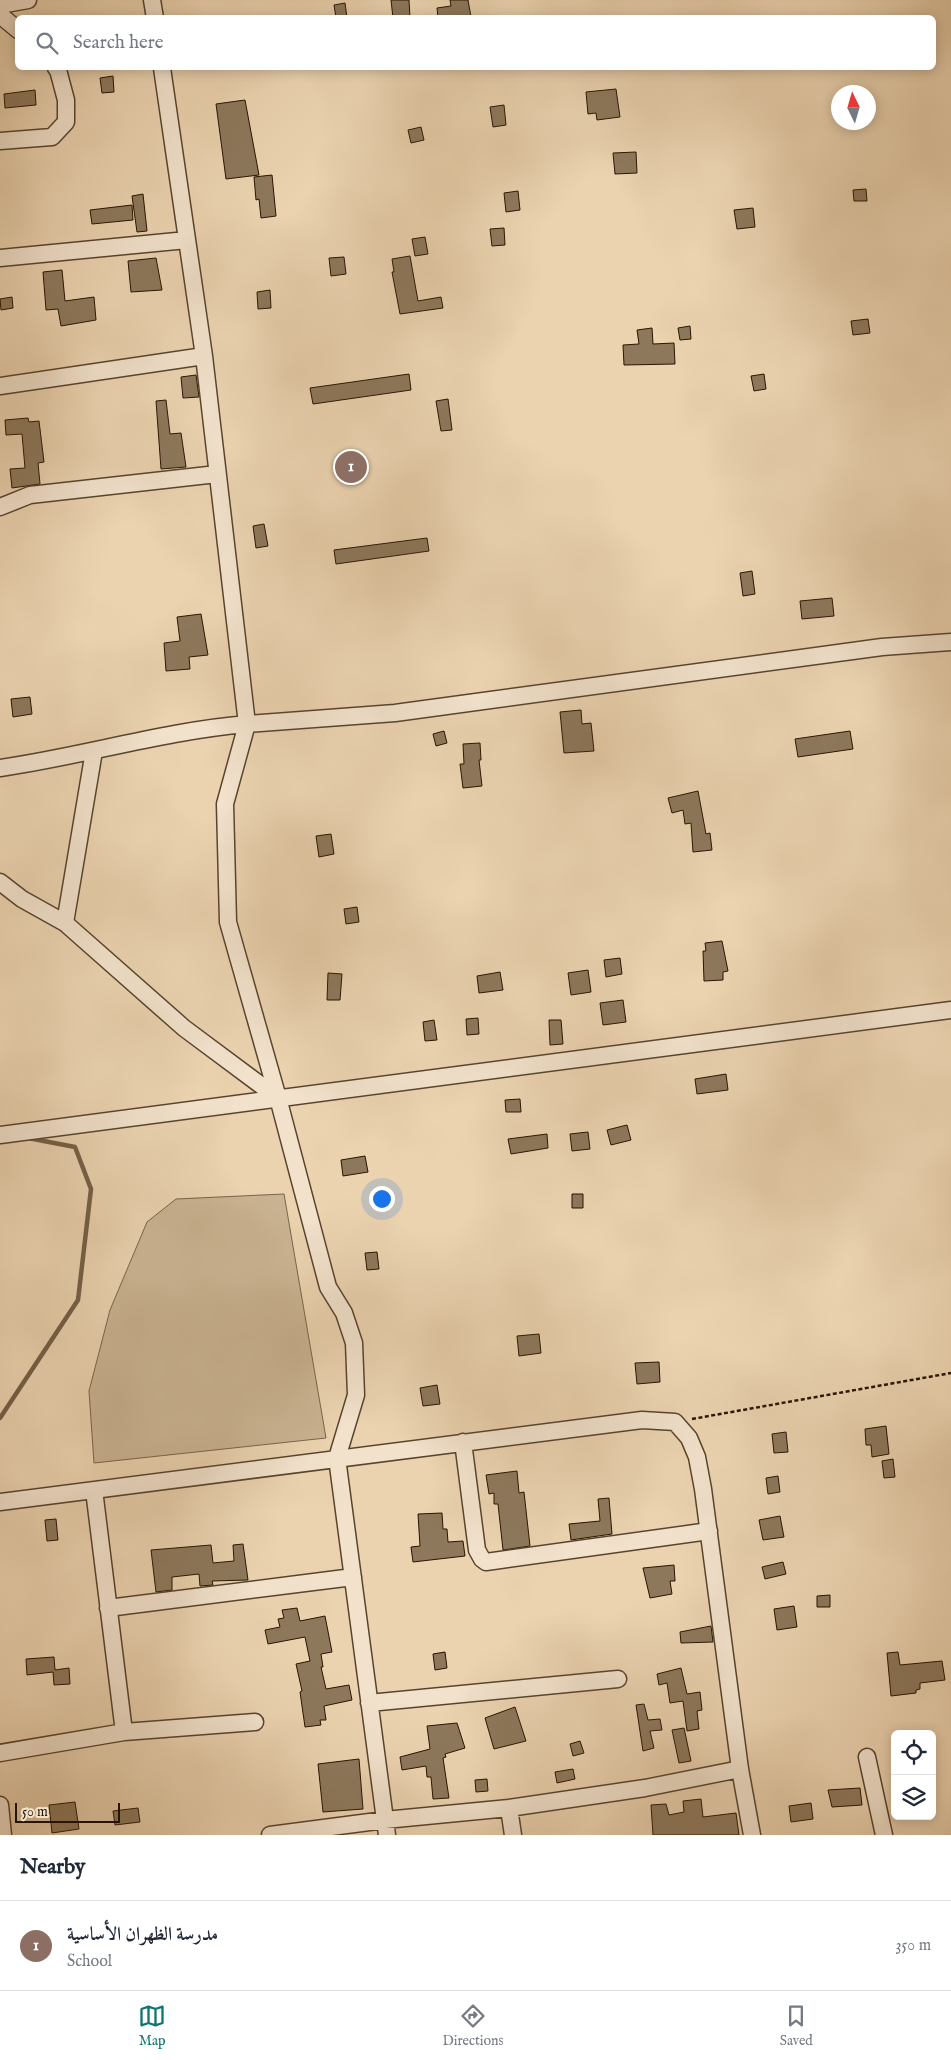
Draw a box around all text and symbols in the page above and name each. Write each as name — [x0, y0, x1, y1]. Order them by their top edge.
search box — [15, 15, 936, 70]
icon: search — [33, 29, 61, 57]
text: Search here — [73, 31, 164, 55]
north arrow — [831, 85, 876, 130]
pin: 1 — [335, 448, 367, 486]
your location — [369, 1186, 395, 1212]
map controls — [891, 1730, 936, 1820]
button: locate — [891, 1730, 936, 1775]
button: layers — [891, 1775, 936, 1820]
scale bar — [15, 1800, 120, 1823]
text: 50 m — [22, 1803, 48, 1821]
text: Nearby — [20, 1854, 85, 1881]
text: مدرسة الظهران الأساسية — [67, 1923, 218, 1947]
text: 1 — [33, 1936, 39, 1956]
text: 350 m — [896, 1936, 931, 1956]
text: School — [67, 1952, 112, 1972]
tab: Map — [138, 2002, 166, 2050]
tab: Directions — [442, 2002, 503, 2050]
tab: Saved — [780, 2002, 813, 2050]

